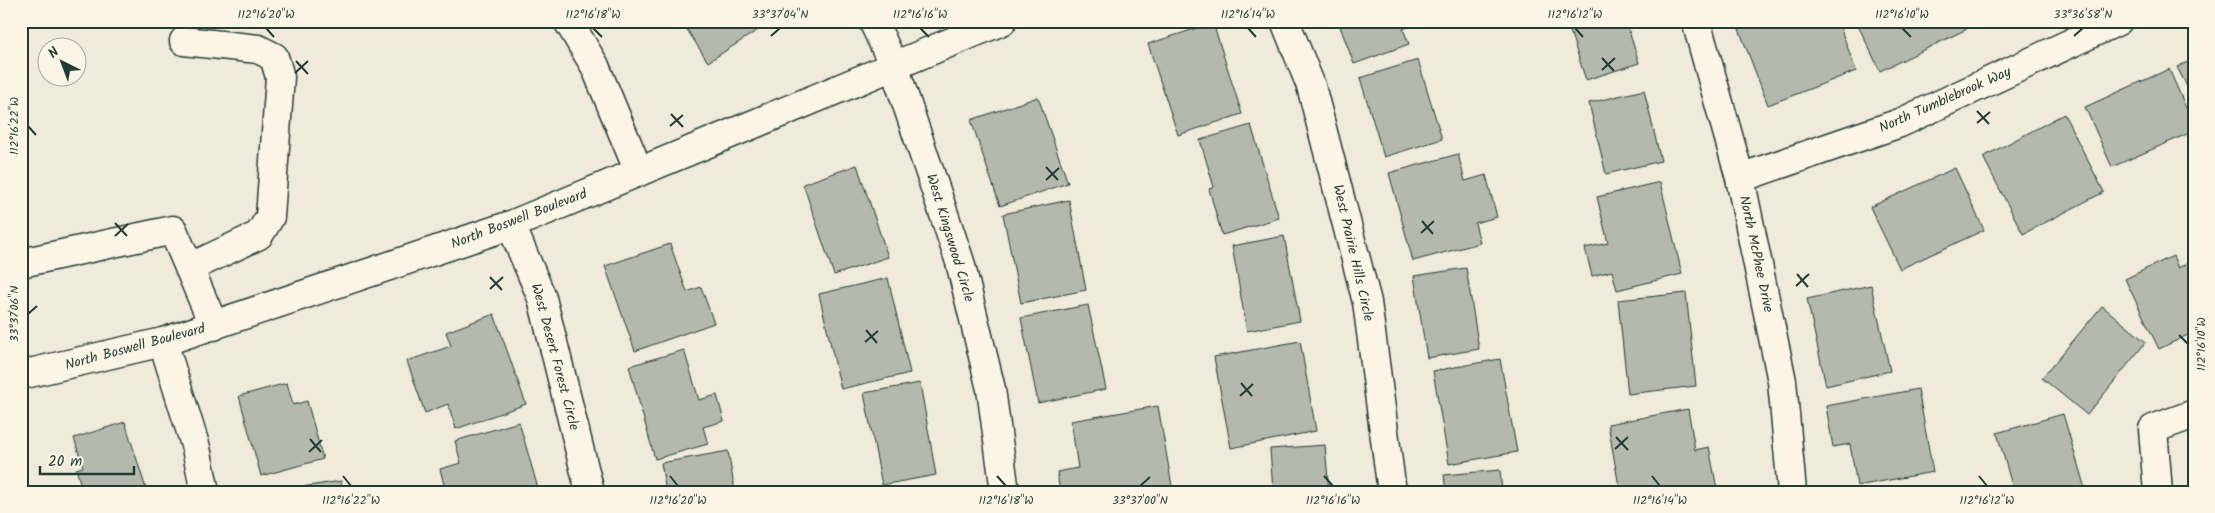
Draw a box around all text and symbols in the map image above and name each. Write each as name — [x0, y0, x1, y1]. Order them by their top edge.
text: 112°16'20"W — [237, 5, 295, 24]
text: 112°16'18"W — [565, 5, 621, 24]
text: 33°37'04"N — [752, 5, 808, 24]
text: 112°16'16"W — [893, 5, 947, 24]
text: 112°16'14"W — [1221, 5, 1275, 24]
text: 112°16'12"W — [1548, 5, 1602, 24]
text: 112°16'10"W — [1875, 5, 1929, 24]
text: 33°36'58"N — [2054, 5, 2112, 24]
north arrow — [38, 38, 88, 88]
text: N — [43, 42, 65, 64]
street label: North Tumblebrook Way — [1875, 61, 2015, 139]
text: 112°16'22"W — [5, 97, 24, 155]
street label: West Kingswood Circle — [920, 171, 980, 305]
street label: West Prairie Hills Circle — [1327, 182, 1380, 324]
street label: North Boswell Boulevard — [448, 183, 591, 255]
street label: North McPhee Drive — [1733, 194, 1779, 315]
street label: West Desert Forest Circle — [525, 281, 585, 434]
text: 33°37'06"N — [5, 286, 24, 342]
street label: North Boswell Boulevard — [62, 317, 208, 376]
text: 112°16'10"W — [2192, 317, 2211, 371]
scale bar — [40, 443, 134, 475]
text: 20 m — [48, 450, 82, 474]
text: 112°16'22"W — [322, 491, 380, 510]
text: 112°16'20"W — [649, 491, 707, 510]
text: 112°16'18"W — [978, 491, 1034, 510]
text: 33°37'00"N — [1112, 491, 1168, 510]
text: 112°16'16"W — [1306, 491, 1360, 510]
text: 112°16'14"W — [1633, 491, 1687, 510]
text: 112°16'12"W — [1960, 491, 2014, 510]

